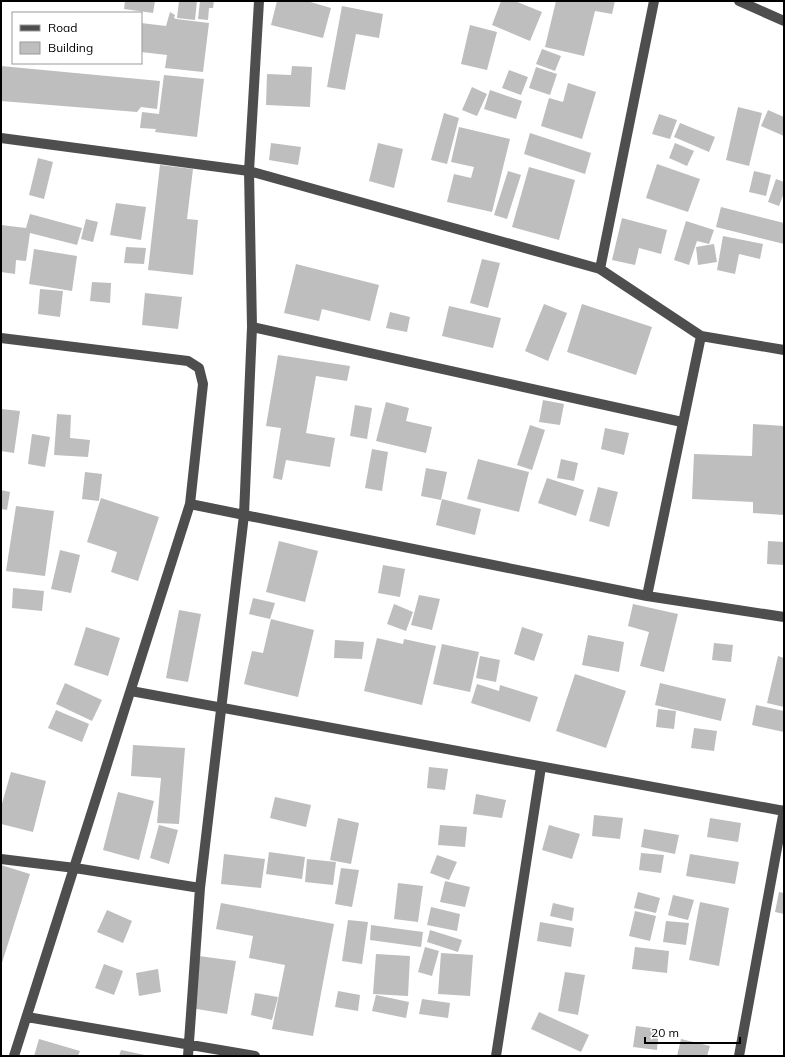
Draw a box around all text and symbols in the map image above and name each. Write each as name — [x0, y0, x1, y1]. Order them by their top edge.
legend — [12, 12, 142, 64]
text: Road — [48, 20, 77, 35]
text: Building — [48, 40, 93, 55]
scale bar — [645, 1019, 740, 1045]
text: 20 m — [651, 1025, 679, 1040]

